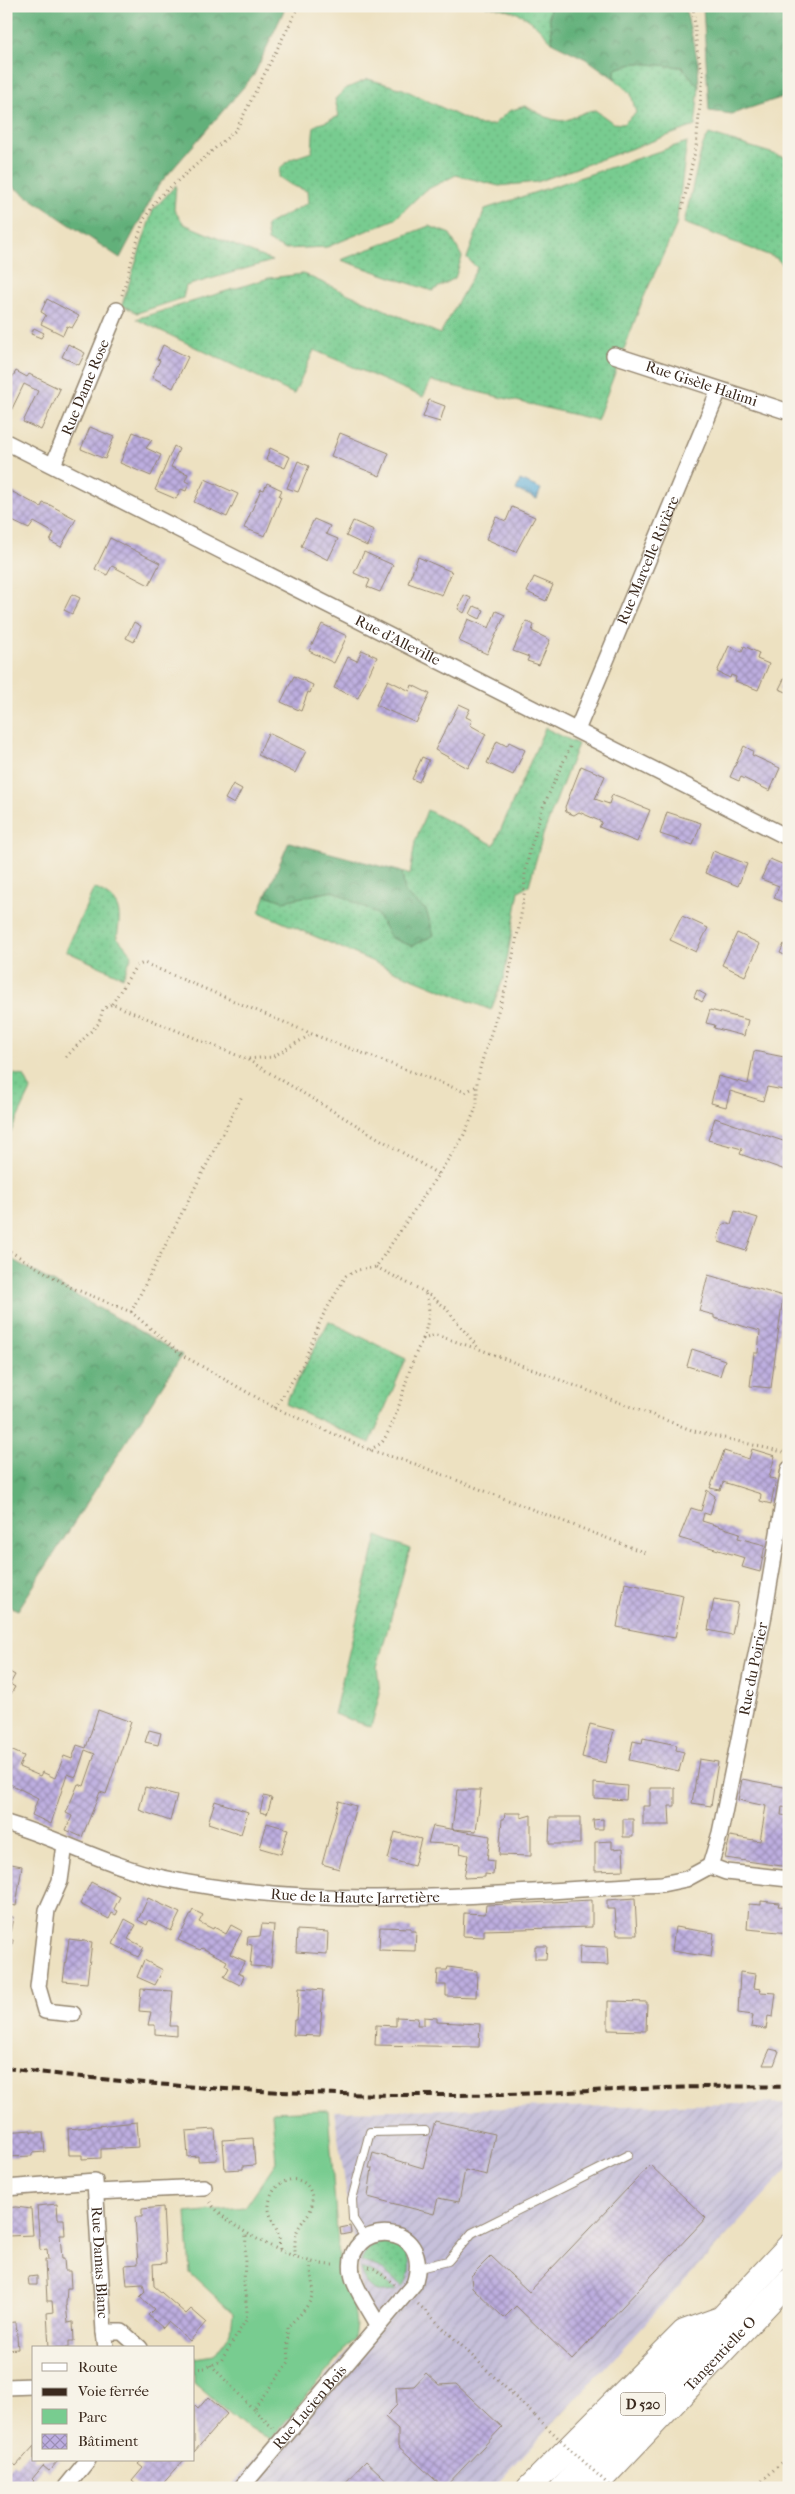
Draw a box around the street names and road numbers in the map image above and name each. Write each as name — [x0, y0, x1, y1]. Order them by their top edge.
street label: Rue Dame Rose — [57, 336, 113, 438]
street label: Rue Gisèle Halimi — [643, 357, 760, 410]
street label: Rue Marcelle Rivière — [613, 493, 683, 627]
street label: Rue d'Alleville — [352, 611, 444, 669]
street label: Rue du Poirier — [735, 1620, 771, 1717]
street label: Rue de la Haute Jarretière — [270, 1885, 441, 1907]
street label: Rue Damas Blanc — [88, 2206, 112, 2320]
street label: Tangentielle O — [681, 2312, 760, 2395]
street label: Rue Lucien Bois — [269, 2361, 351, 2453]
road number: D 520 — [620, 2392, 666, 2416]

